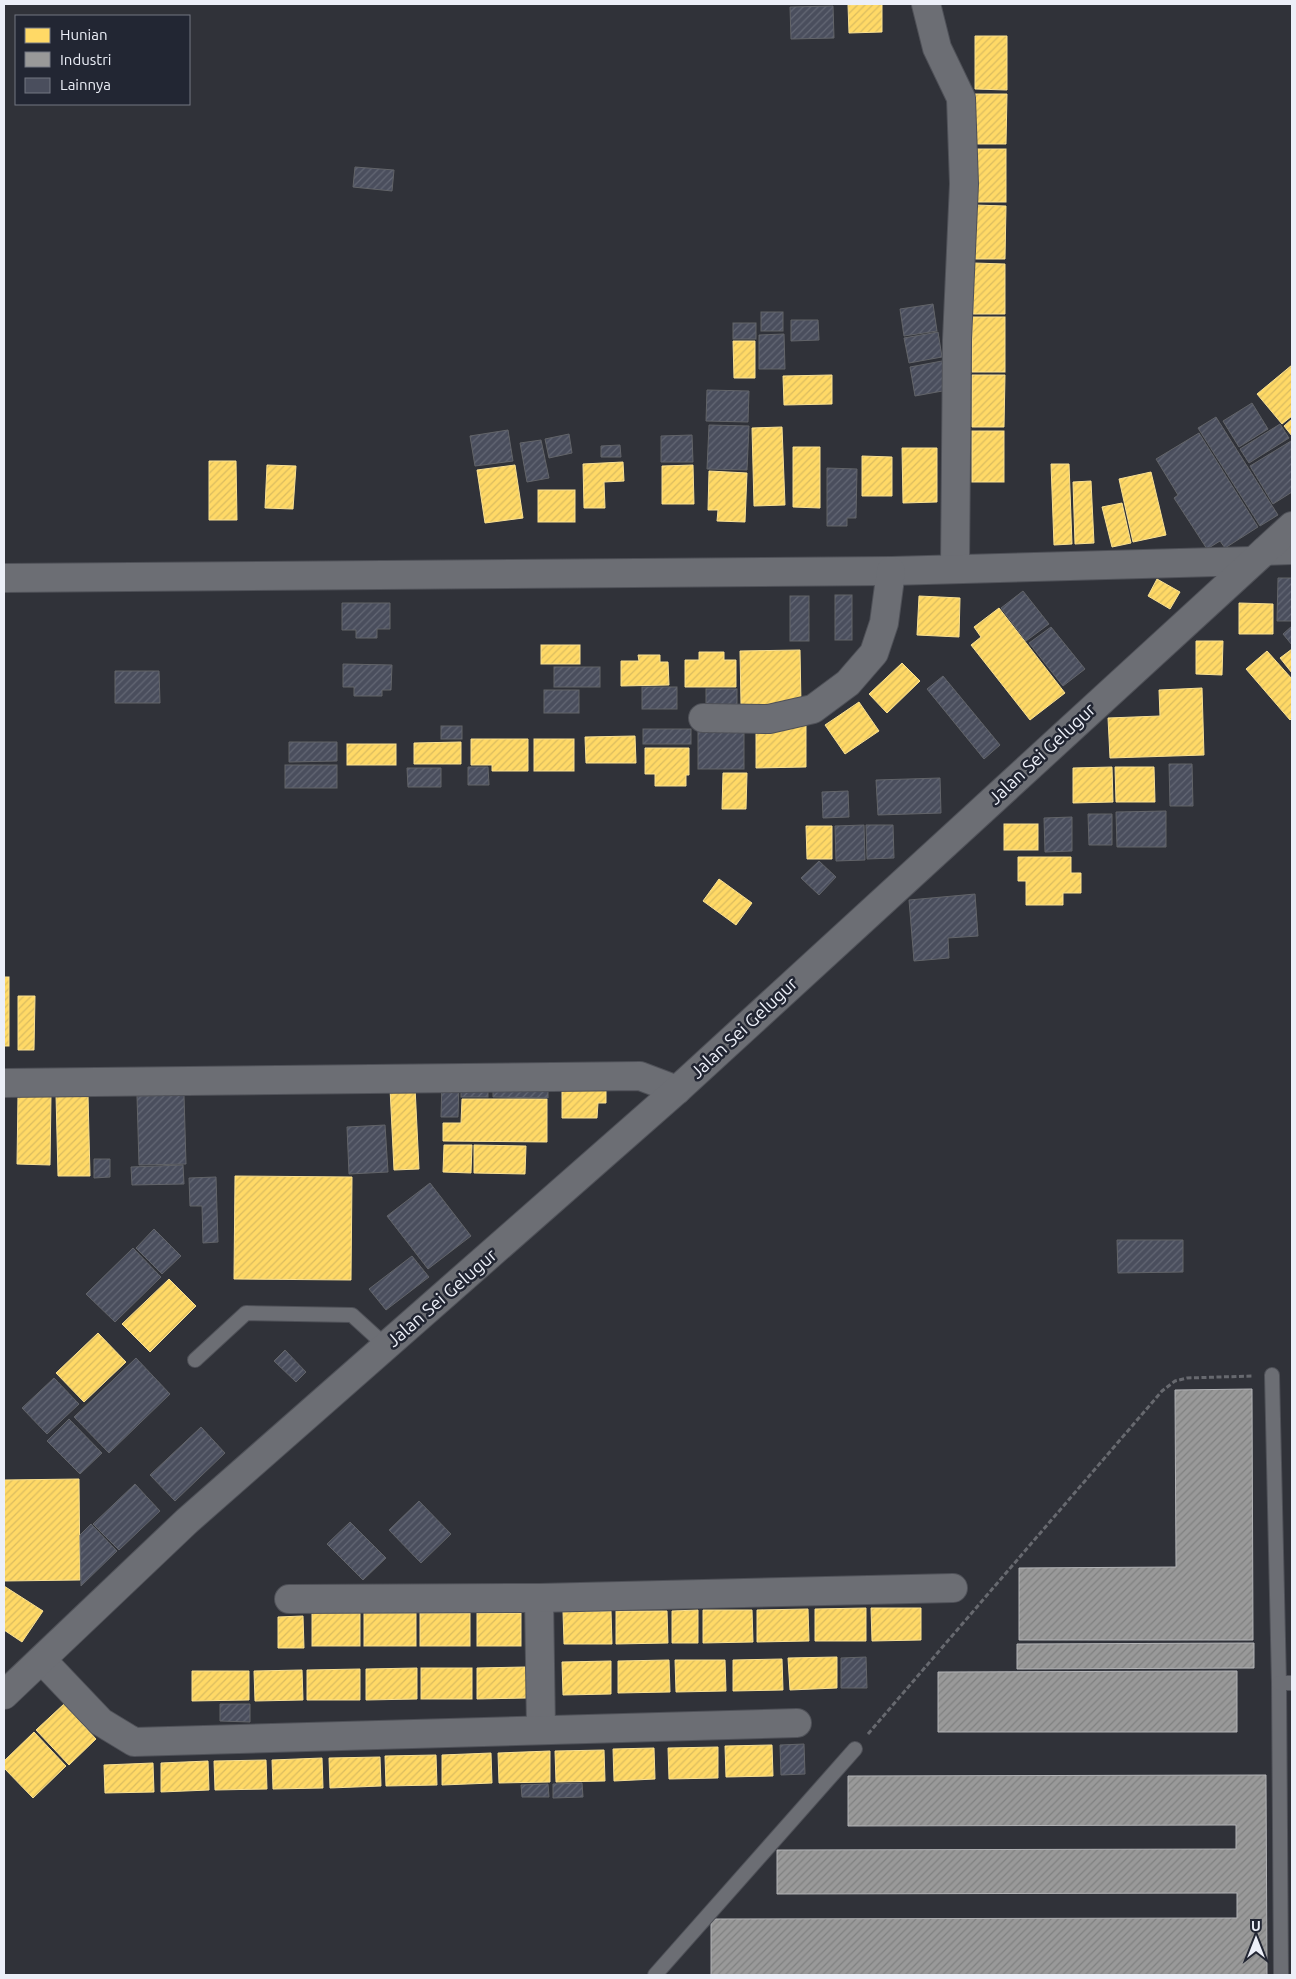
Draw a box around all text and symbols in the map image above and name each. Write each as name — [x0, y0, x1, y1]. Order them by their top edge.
legend — [15, 15, 190, 105]
text: Hunian — [60, 26, 108, 43]
text: Industri — [60, 51, 111, 68]
text: Lainnya — [60, 76, 111, 93]
street label: Jalan Sei Gelugur — [984, 699, 1099, 808]
street label: Jalan Sei Gelugur — [686, 973, 801, 1082]
street label: Jalan Sei Gelugur — [382, 1244, 500, 1350]
north arrow — [1231, 1914, 1281, 1964]
text: U — [1251, 1918, 1261, 1934]

